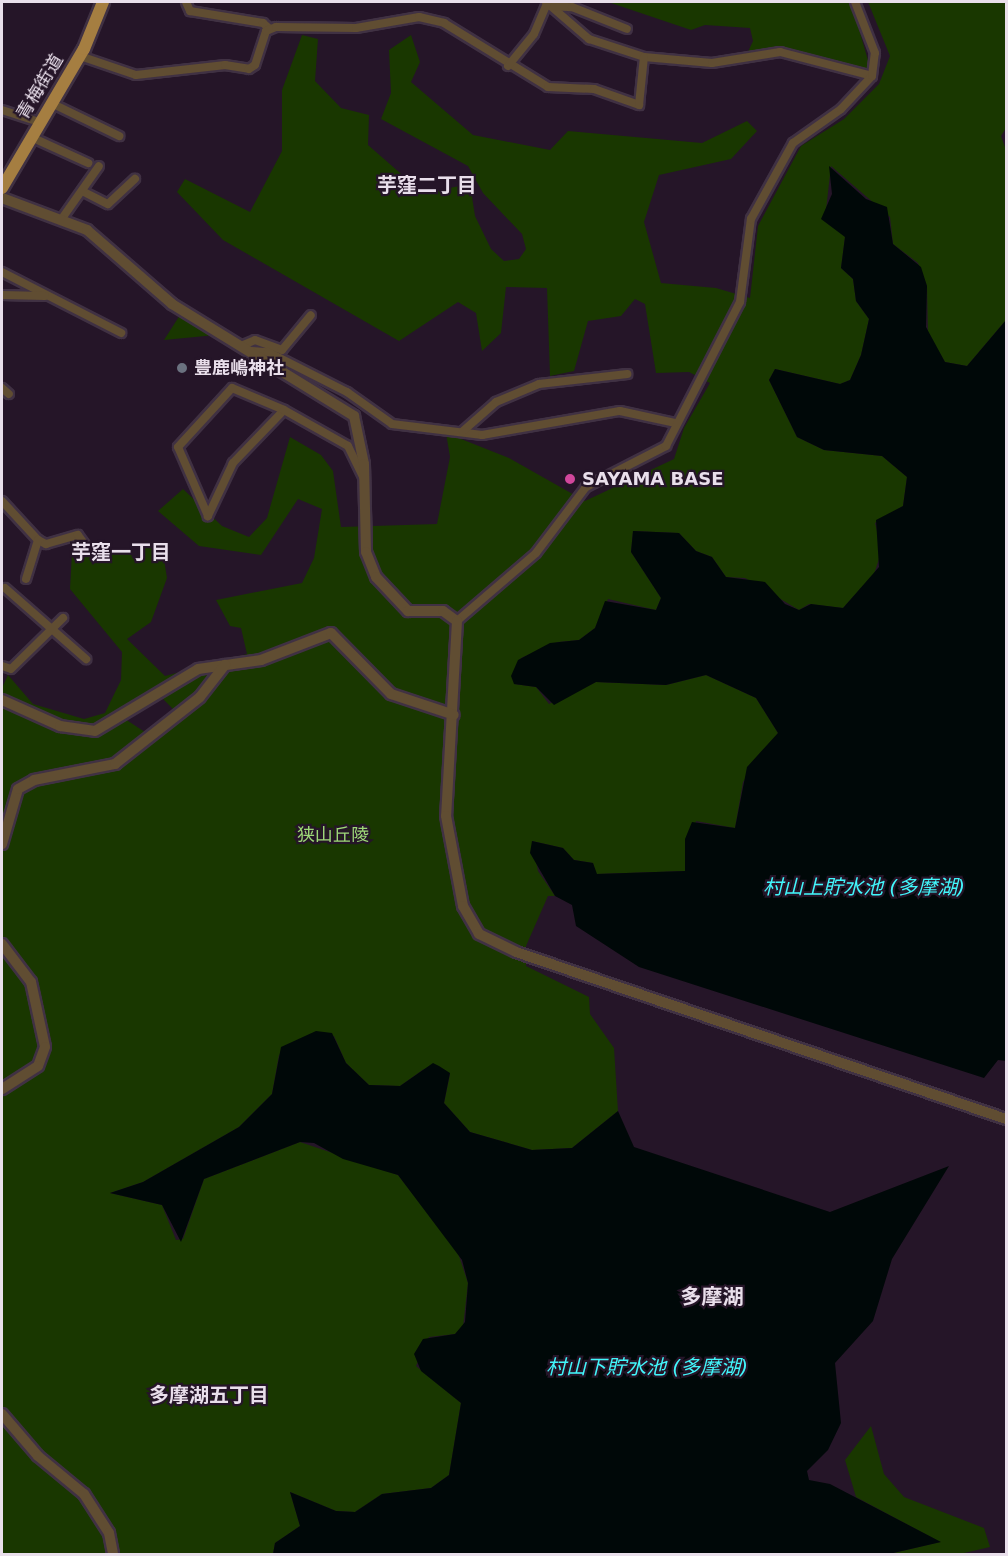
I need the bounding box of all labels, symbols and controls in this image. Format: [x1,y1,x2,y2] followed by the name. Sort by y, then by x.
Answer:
[12,51,68,123] street label: 青梅街道
[377,173,477,197] district label: 芋窪二丁目
[194,357,284,379] place label: 豊鹿嶋神社
[175,361,189,375] marker: 豊鹿嶋神社
[582,468,723,490] place label: SAYAMA BASE
[563,472,577,486] marker: SAYAMA BASE
[71,540,171,564] district label: 芋窪一丁目
[297,824,369,846] park label: 狭山丘陵
[763,875,965,899] water label: 村山上貯水池 (多摩湖)
[681,1284,743,1310] district label: 多摩湖
[546,1355,748,1379] water label: 村山下貯水池 (多摩湖)
[149,1383,269,1407] district label: 多摩湖五丁目

